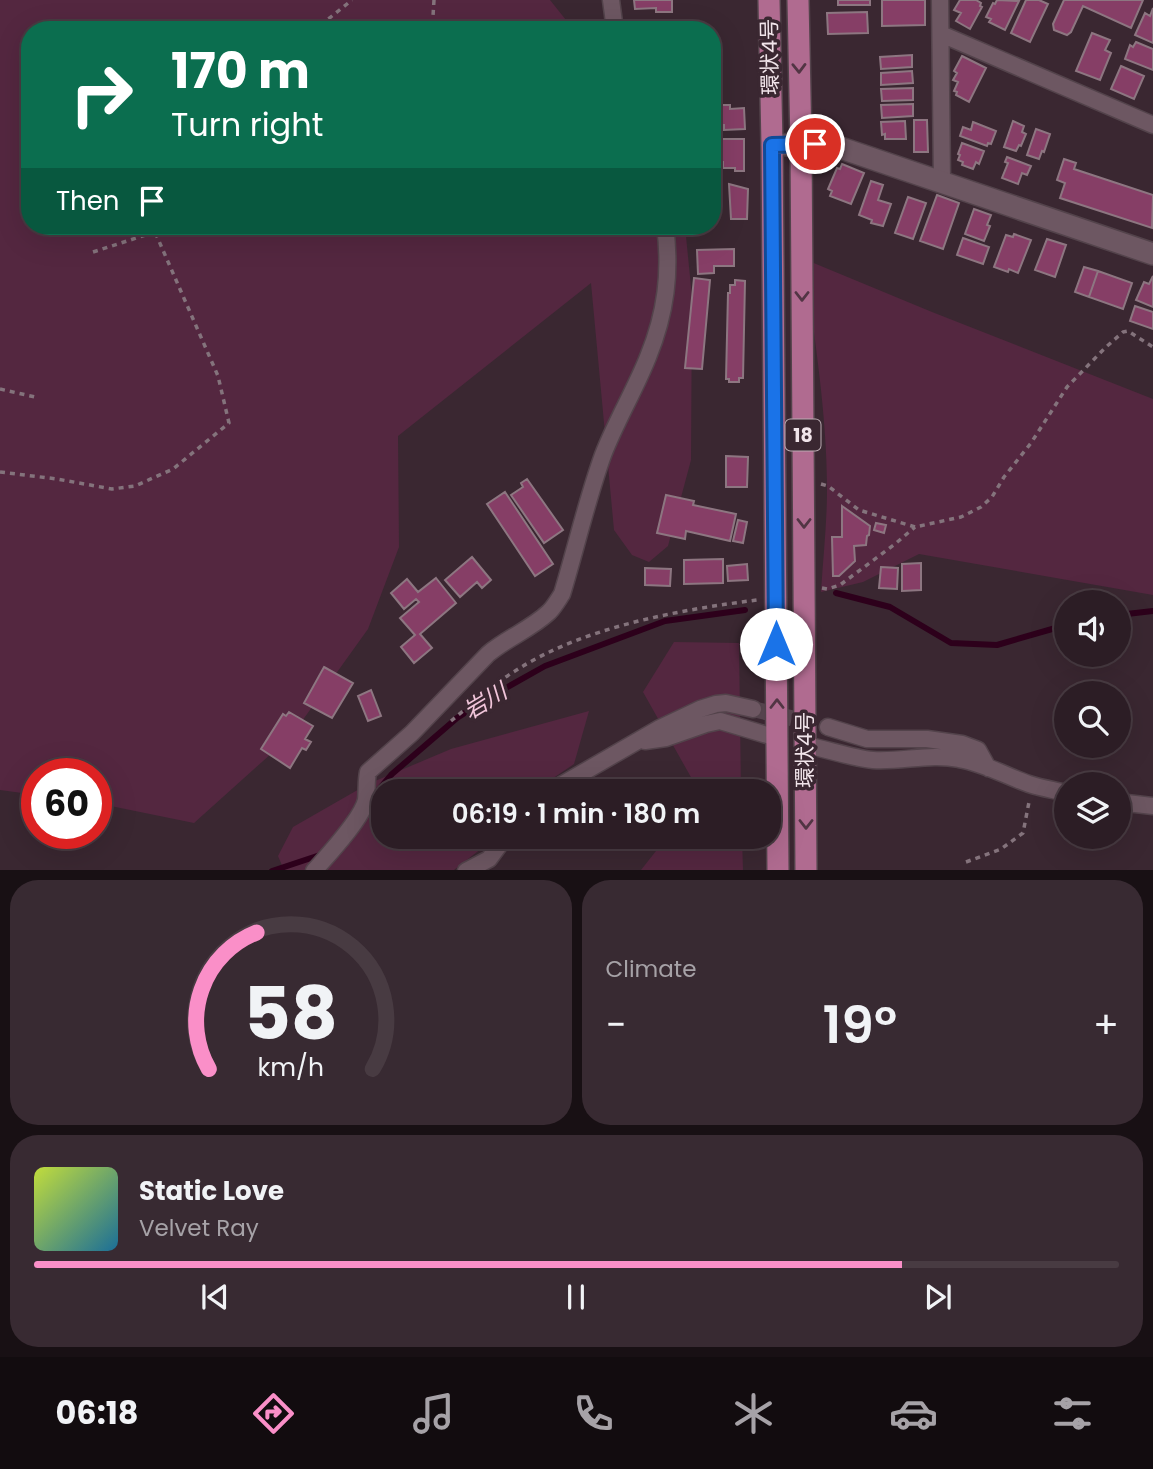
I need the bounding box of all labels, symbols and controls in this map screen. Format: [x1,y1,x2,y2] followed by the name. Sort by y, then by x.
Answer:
[754,19,785,95] street label: 環状4号
[171,37,310,105] text: 170 m
[56,49,147,140] icon: right
[792,63,807,74] one-way arrow
[171,102,323,147] text: Turn right
[785,114,845,174] pin
[796,125,834,163] icon: arrive
[133,182,171,220] icon: arrive
[56,183,119,219] text: Then
[794,291,810,301] one-way arrow
[786,420,820,450] road number: 18
[796,518,811,529] one-way arrow
[1054,590,1131,849] map controls
[1054,590,1131,667] button: sound
[739,607,813,681] position arrow
[457,674,516,727] water label: 岩川
[1054,681,1131,758] button: search
[769,699,784,710] one-way arrow
[790,712,819,788] street label: 環状4号
[21,758,112,849] speed limit sign: 60
[1054,772,1131,849] button: layers
[452,796,700,832] text: 06:19 · 1 min · 180 m
[798,819,814,830] one-way arrow
[606,953,696,985] text: Climate
[244,963,338,1064] text: 58
[823,988,897,1061] text: 19°
[606,998,626,1051] text: −
[1093,998,1119,1051] text: +
[257,1049,324,1084] text: km/h
[139,1173,284,1209] text: Static Love
[139,1212,259,1244] text: Velvet Ray
[196,1278,234,1316] icon: previous
[557,1278,595,1316] icon: pause
[919,1278,957,1316] icon: next
[249,1389,298,1438] icon: directions
[409,1389,458,1438] icon: music
[569,1389,618,1438] icon: phone
[729,1389,778,1438] icon: climate
[889,1389,938,1438] icon: car
[1048,1389,1097,1438] icon: filters
[55,1390,139,1435] text: 06:18

